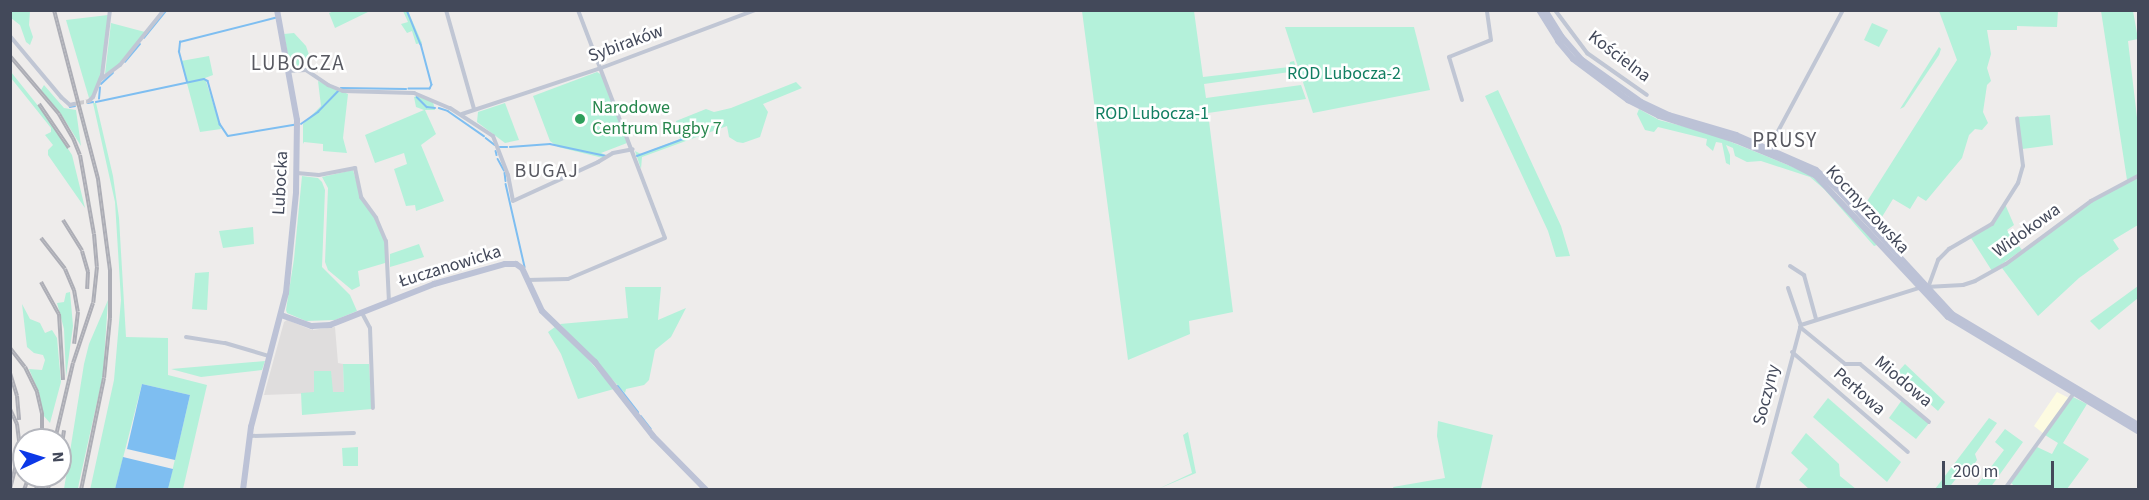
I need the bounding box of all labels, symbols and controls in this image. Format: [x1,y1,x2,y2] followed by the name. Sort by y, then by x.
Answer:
[585,20,667,68] street label: Sybiraków
[1584,27,1654,87] street label: Kościelna
[251,50,345,76] district label: LUBOCZA
[1287,63,1401,85] park label: ROD Lubocza-2
[592,98,722,140] place label: Narodowe Centrum Rugby 7
[1095,103,1209,125] park label: ROD Lubocza-1
[573,112,587,126] marker: Narodowe Centrum Rugby 7
[1752,127,1818,153] district label: PRUSY
[269,150,293,216] street label: Lubocka
[515,159,579,183] district label: BUGAJ
[1820,161,1914,259] street label: Kocmyrzowska
[1989,199,2065,263] street label: Widokowa
[396,241,504,293] street label: Łuczanowicka
[1870,352,1936,412] street label: Miodowa
[1749,362,1785,428] street label: Soczyny
[1829,364,1889,420] street label: Perłowa
[12,428,72,488] north arrow
[1945,449,2058,487] scale bar
[47,451,69,463] text: N
[1953,459,1998,484] text: 200 m

